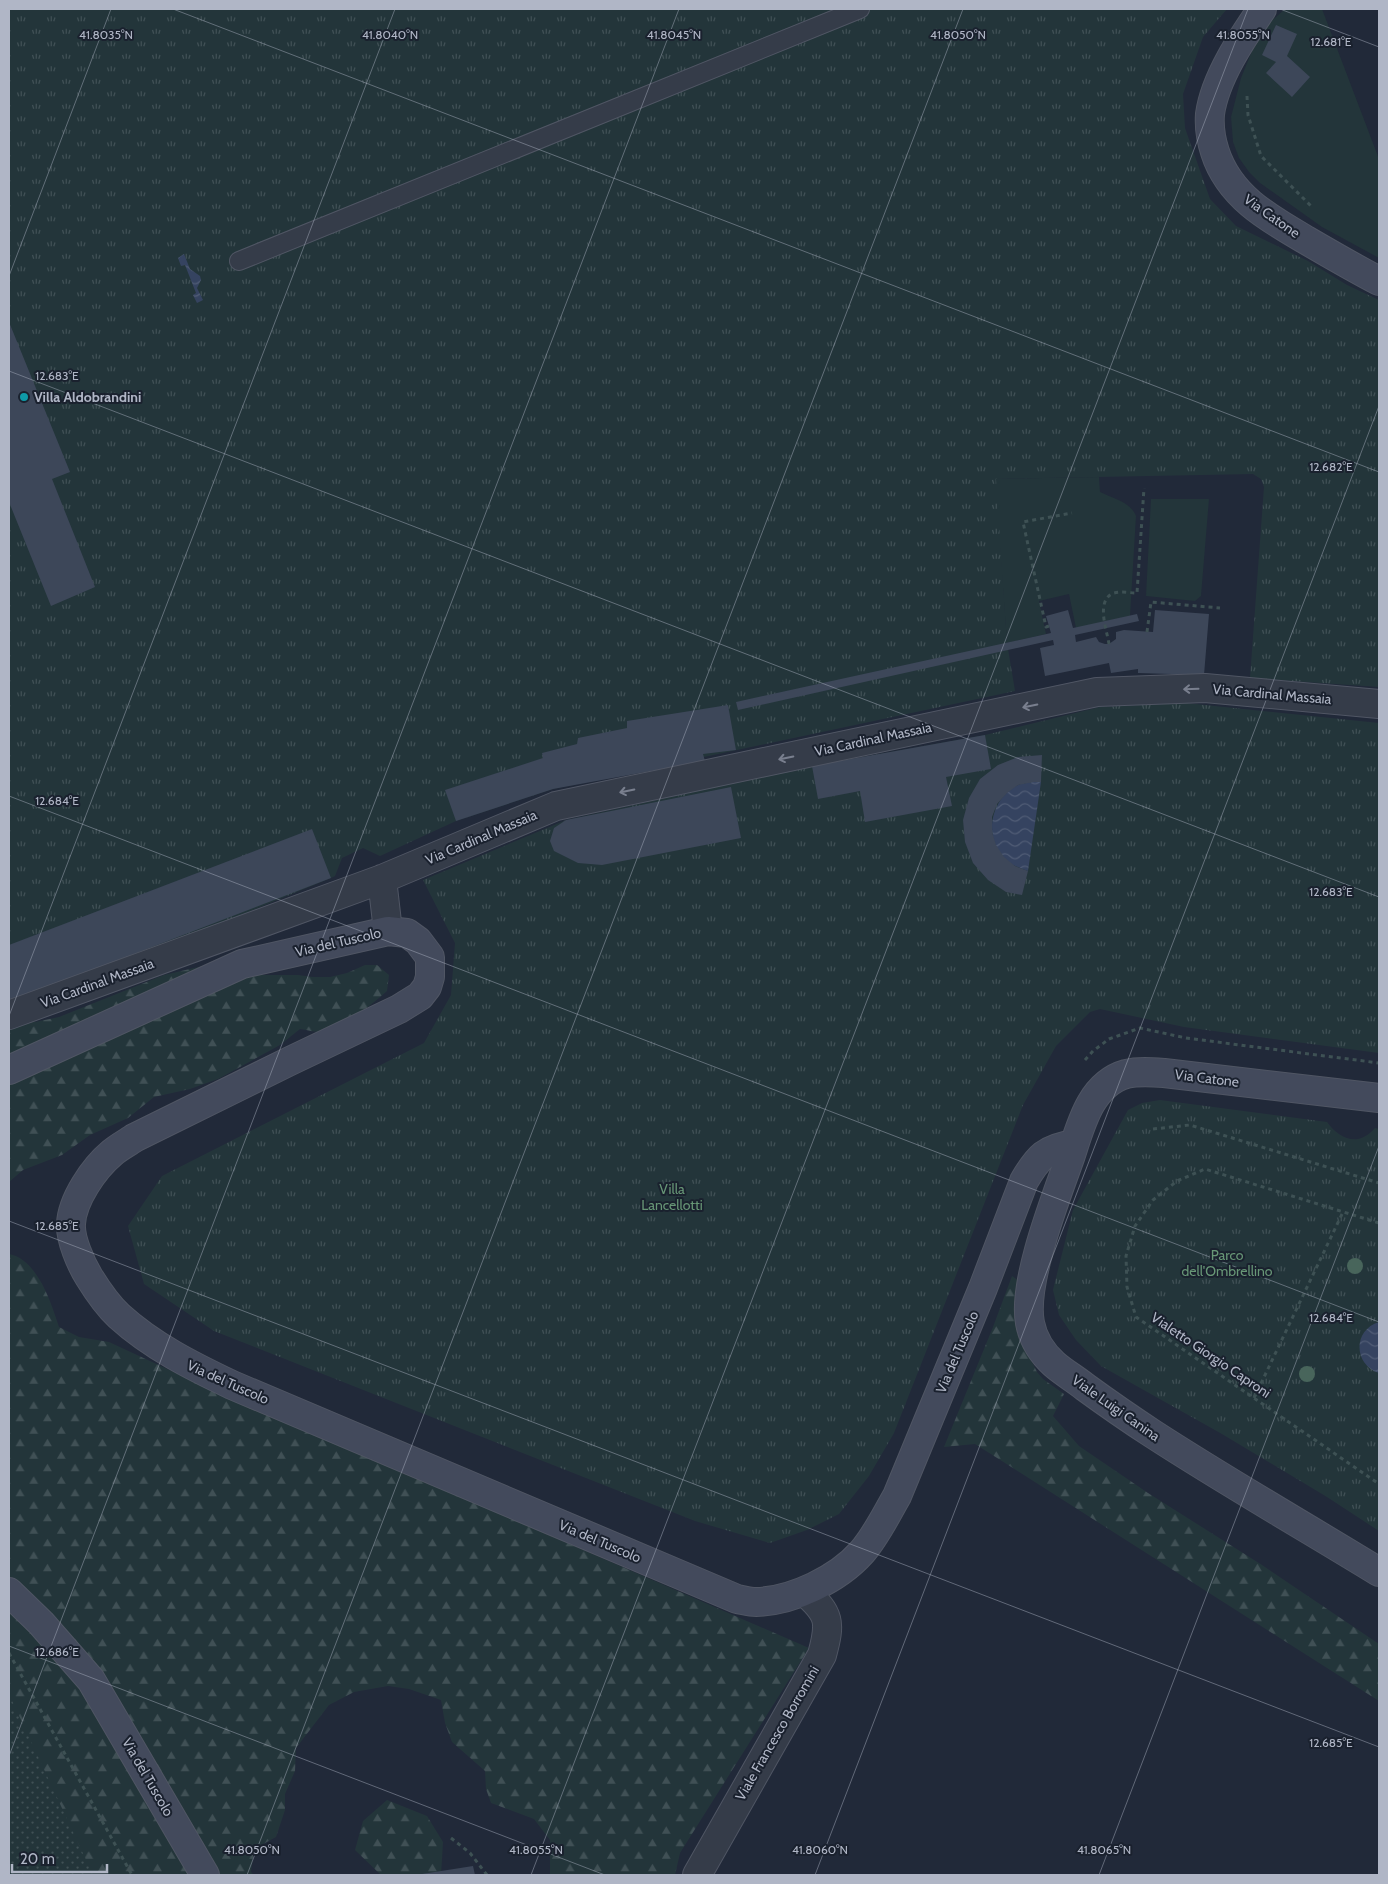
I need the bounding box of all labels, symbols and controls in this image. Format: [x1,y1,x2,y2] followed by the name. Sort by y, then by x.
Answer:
[79,27,133,42] text: 41.8035°N
[362,27,418,42] text: 41.8040°N
[647,27,701,42] text: 41.8045°N
[930,27,986,42] text: 41.8050°N
[1216,27,1270,42] text: 41.8055°N
[1311,34,1352,49] text: 12.681°E
[1240,190,1304,242] street label: Via Catone
[35,368,79,383] text: 12.683°E
[34,388,141,406] place label: Villa Aldobrandini
[18,391,30,403] marker: Villa Aldobrandini
[1309,459,1353,474] text: 12.682°E
[1212,680,1332,708] street label: Via Cardinal Massaia
[1183,684,1199,693] one-way arrow
[1023,702,1039,711] one-way arrow
[813,718,933,760] street label: Via Cardinal Massaia
[778,753,794,763] one-way arrow
[619,787,635,796] one-way arrow
[35,793,79,808] text: 12.684°E
[423,805,540,869] street label: Via Cardinal Massaia
[1309,884,1353,899] text: 12.683°E
[293,923,383,961] street label: Via del Tuscolo
[38,954,156,1012] street label: Via Cardinal Massaia
[1174,1065,1240,1091] street label: Via Catone
[641,1180,703,1214] park label: Villa Lancellotti
[35,1218,79,1233] text: 12.685°E
[1181,1246,1273,1280] park label: Parco dell'Ombrellino
[932,1308,983,1396] street label: Via del Tuscolo
[1148,1308,1274,1402] street label: Vialetto Giorgio Caproni
[1309,1310,1353,1325] text: 12.684°E
[184,1356,272,1408] street label: Via del Tuscolo
[1068,1371,1164,1445] street label: Viale Luigi Canina
[556,1516,644,1567] street label: Via del Tuscolo
[35,1644,79,1659] text: 12.686°E
[731,1662,823,1804] street label: Viale Francesco Borromini
[118,1735,178,1820] street label: Via del Tuscolo
[1309,1735,1353,1750] text: 12.685°E
[12,1842,108,1874] scale bar
[224,1842,280,1857] text: 41.8050°N
[509,1842,563,1857] text: 41.8055°N
[792,1842,848,1857] text: 41.8060°N
[1077,1842,1131,1857] text: 41.8065°N
[20,1850,55,1868] text: 20 m

